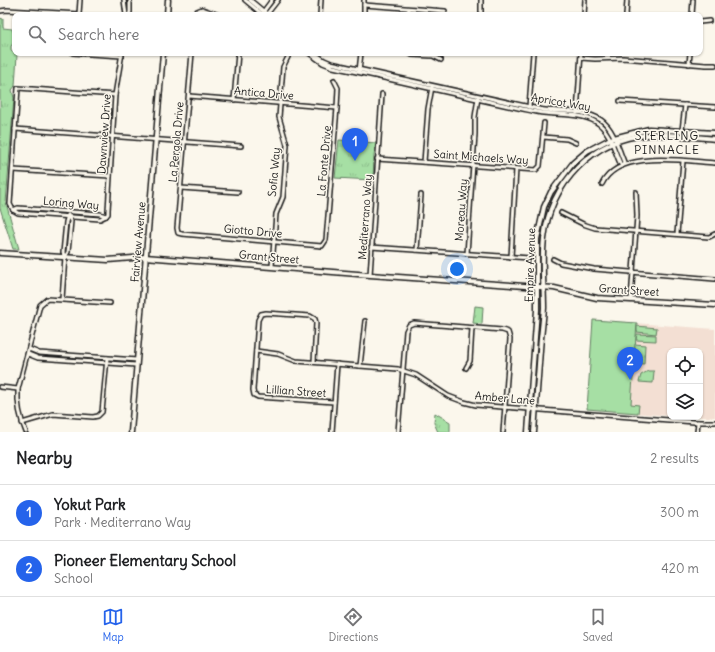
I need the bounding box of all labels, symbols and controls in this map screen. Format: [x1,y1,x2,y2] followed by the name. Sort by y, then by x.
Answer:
[12,12,703,56] search box
[26,23,48,45] icon: search
[58,25,139,44] text: Search here
[234,83,295,103] street label: Antica Drive
[530,90,592,114] street label: Apricot Way
[94,94,114,174] street label: Dawnview Drive
[165,101,187,183] street label: La Pergola Drive
[314,125,334,197] street label: La Fonte Drive
[342,128,368,161] pin: 1
[634,128,700,157] district label: STERLING PINNACLE
[265,147,283,197] street label: Sofia Way
[433,147,529,167] street label: Saint Michaels Way
[355,174,375,260] street label: Mediterrano Way
[452,178,470,242] street label: Moreau Way
[42,194,100,212] street label: Loring Way
[128,201,149,283] street label: Fairview Avenue
[223,221,283,241] street label: Giotto Drive
[522,228,538,302] street label: Empire Avenue
[238,247,300,267] street label: Grant Street
[447,259,467,279] your location
[598,281,660,299] street label: Grant Street
[617,347,643,380] pin: 2
[667,348,703,420] map controls
[667,348,703,384] button: locate
[265,382,327,400] street label: Lillian Street
[667,384,703,420] button: layers
[474,388,536,408] street label: Amber Lane
[16,447,72,469] text: Nearby
[650,450,699,467] text: 2 results
[54,495,126,514] text: Yokut Park
[26,504,32,521] text: 1
[660,504,699,521] text: 300 m
[54,514,191,531] text: Park · Mediterrano Way
[54,551,236,570] text: Pioneer Elementary School
[25,560,33,577] text: 2
[661,560,699,577] text: 420 m
[54,570,93,587] text: School
[102,606,124,644] tab: Map
[329,606,378,644] tab: Directions
[583,606,613,644] tab: Saved

